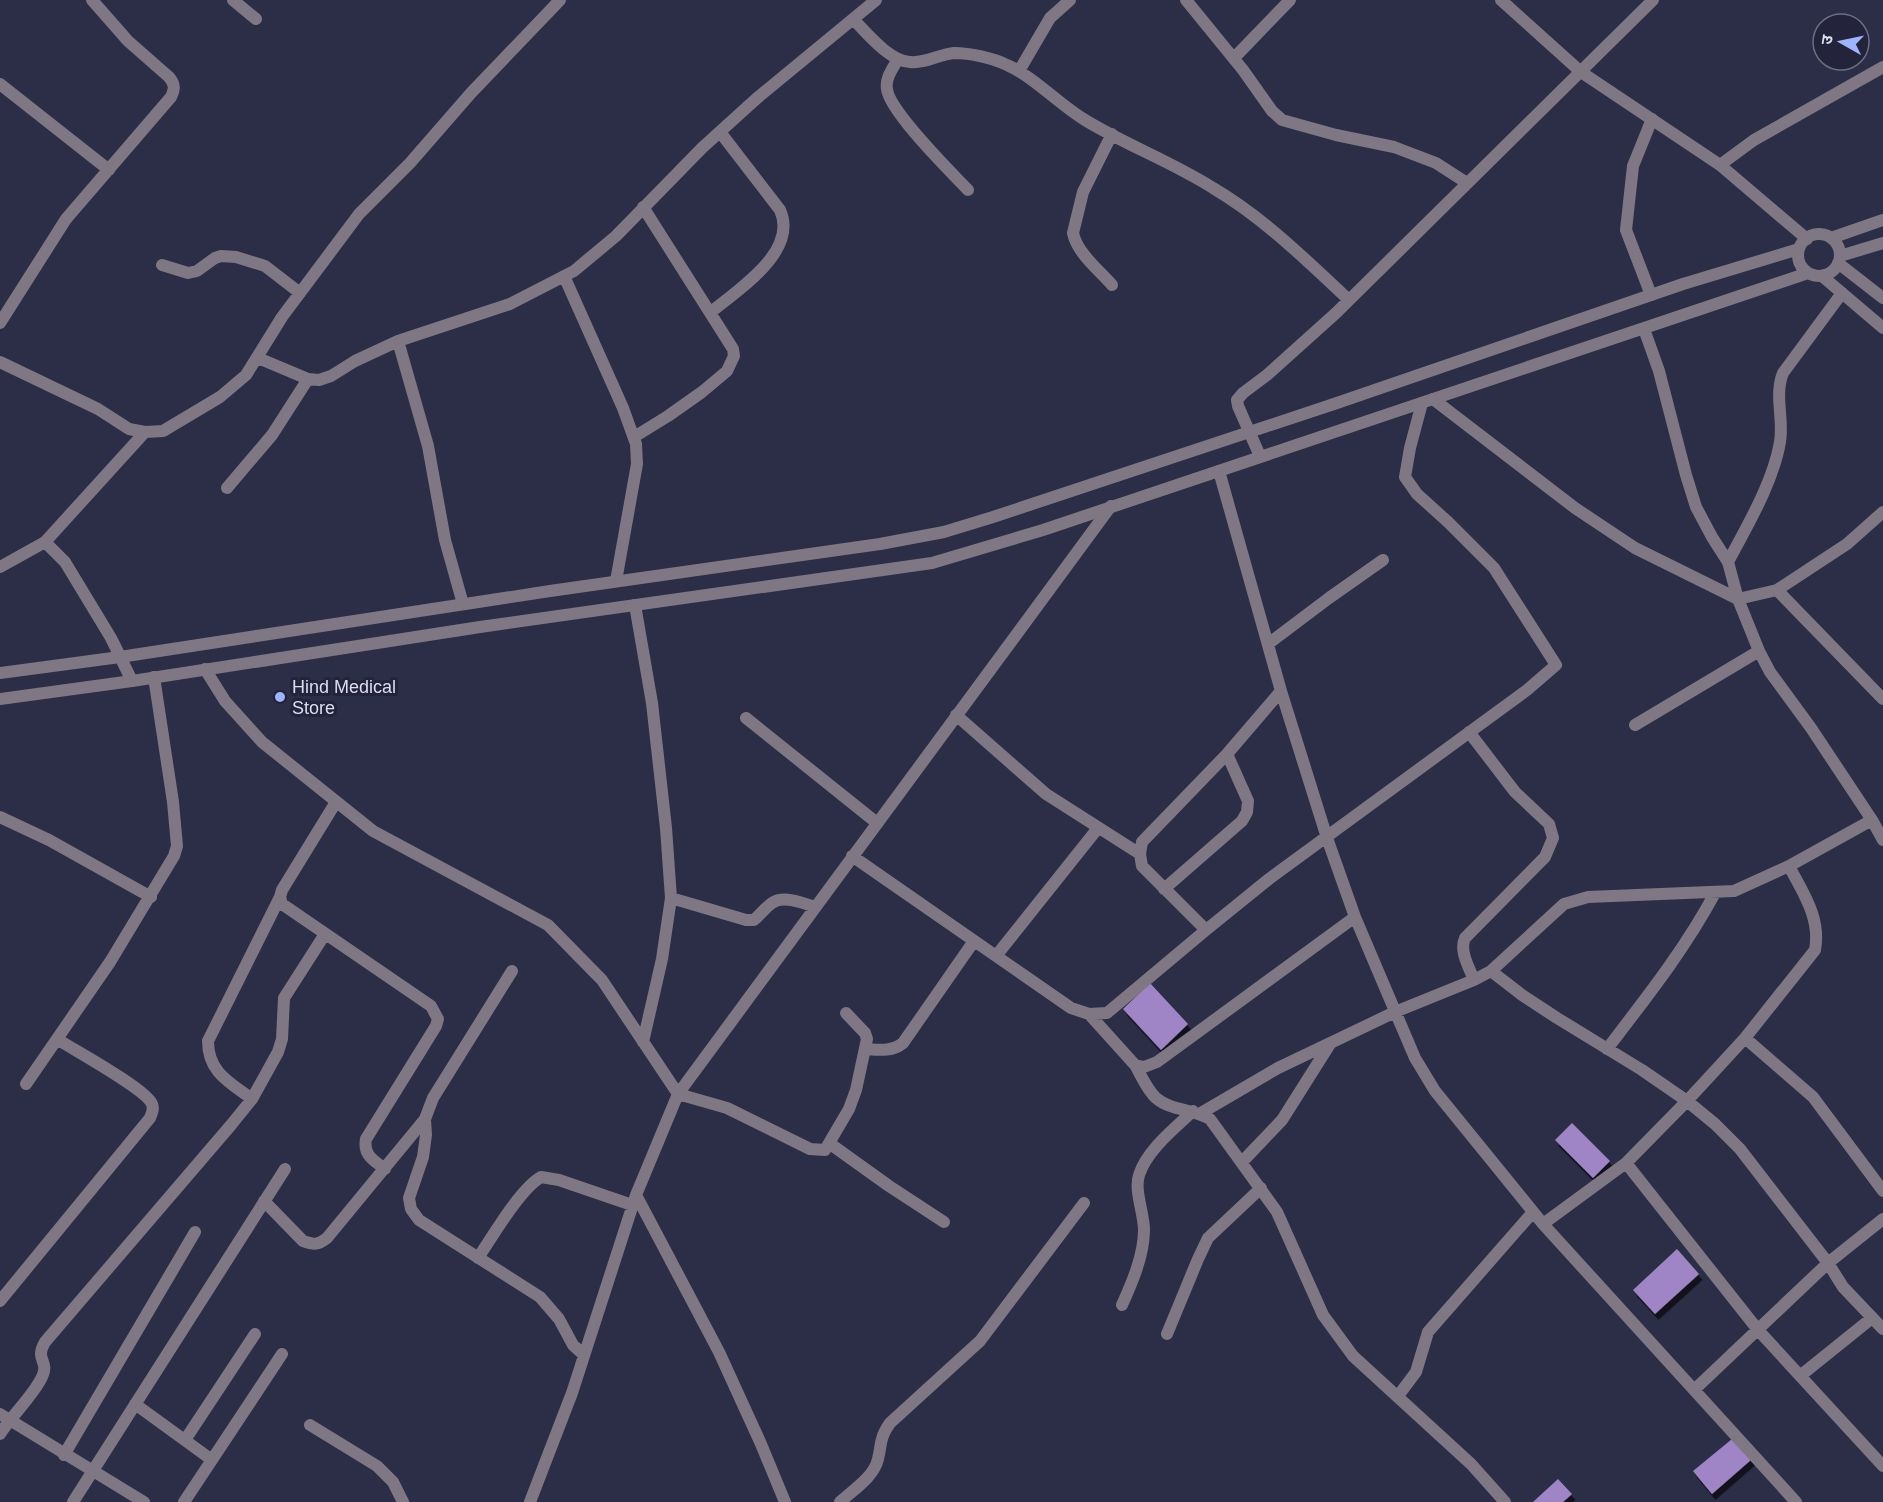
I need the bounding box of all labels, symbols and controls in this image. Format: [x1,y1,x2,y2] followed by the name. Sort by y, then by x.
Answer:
[1811,12,1871,72] north arrow
[1818,33,1836,46] text: उ
[292,677,396,718] place label: Hind Medical Store
[273,690,287,704] marker: Hind Medical Store

